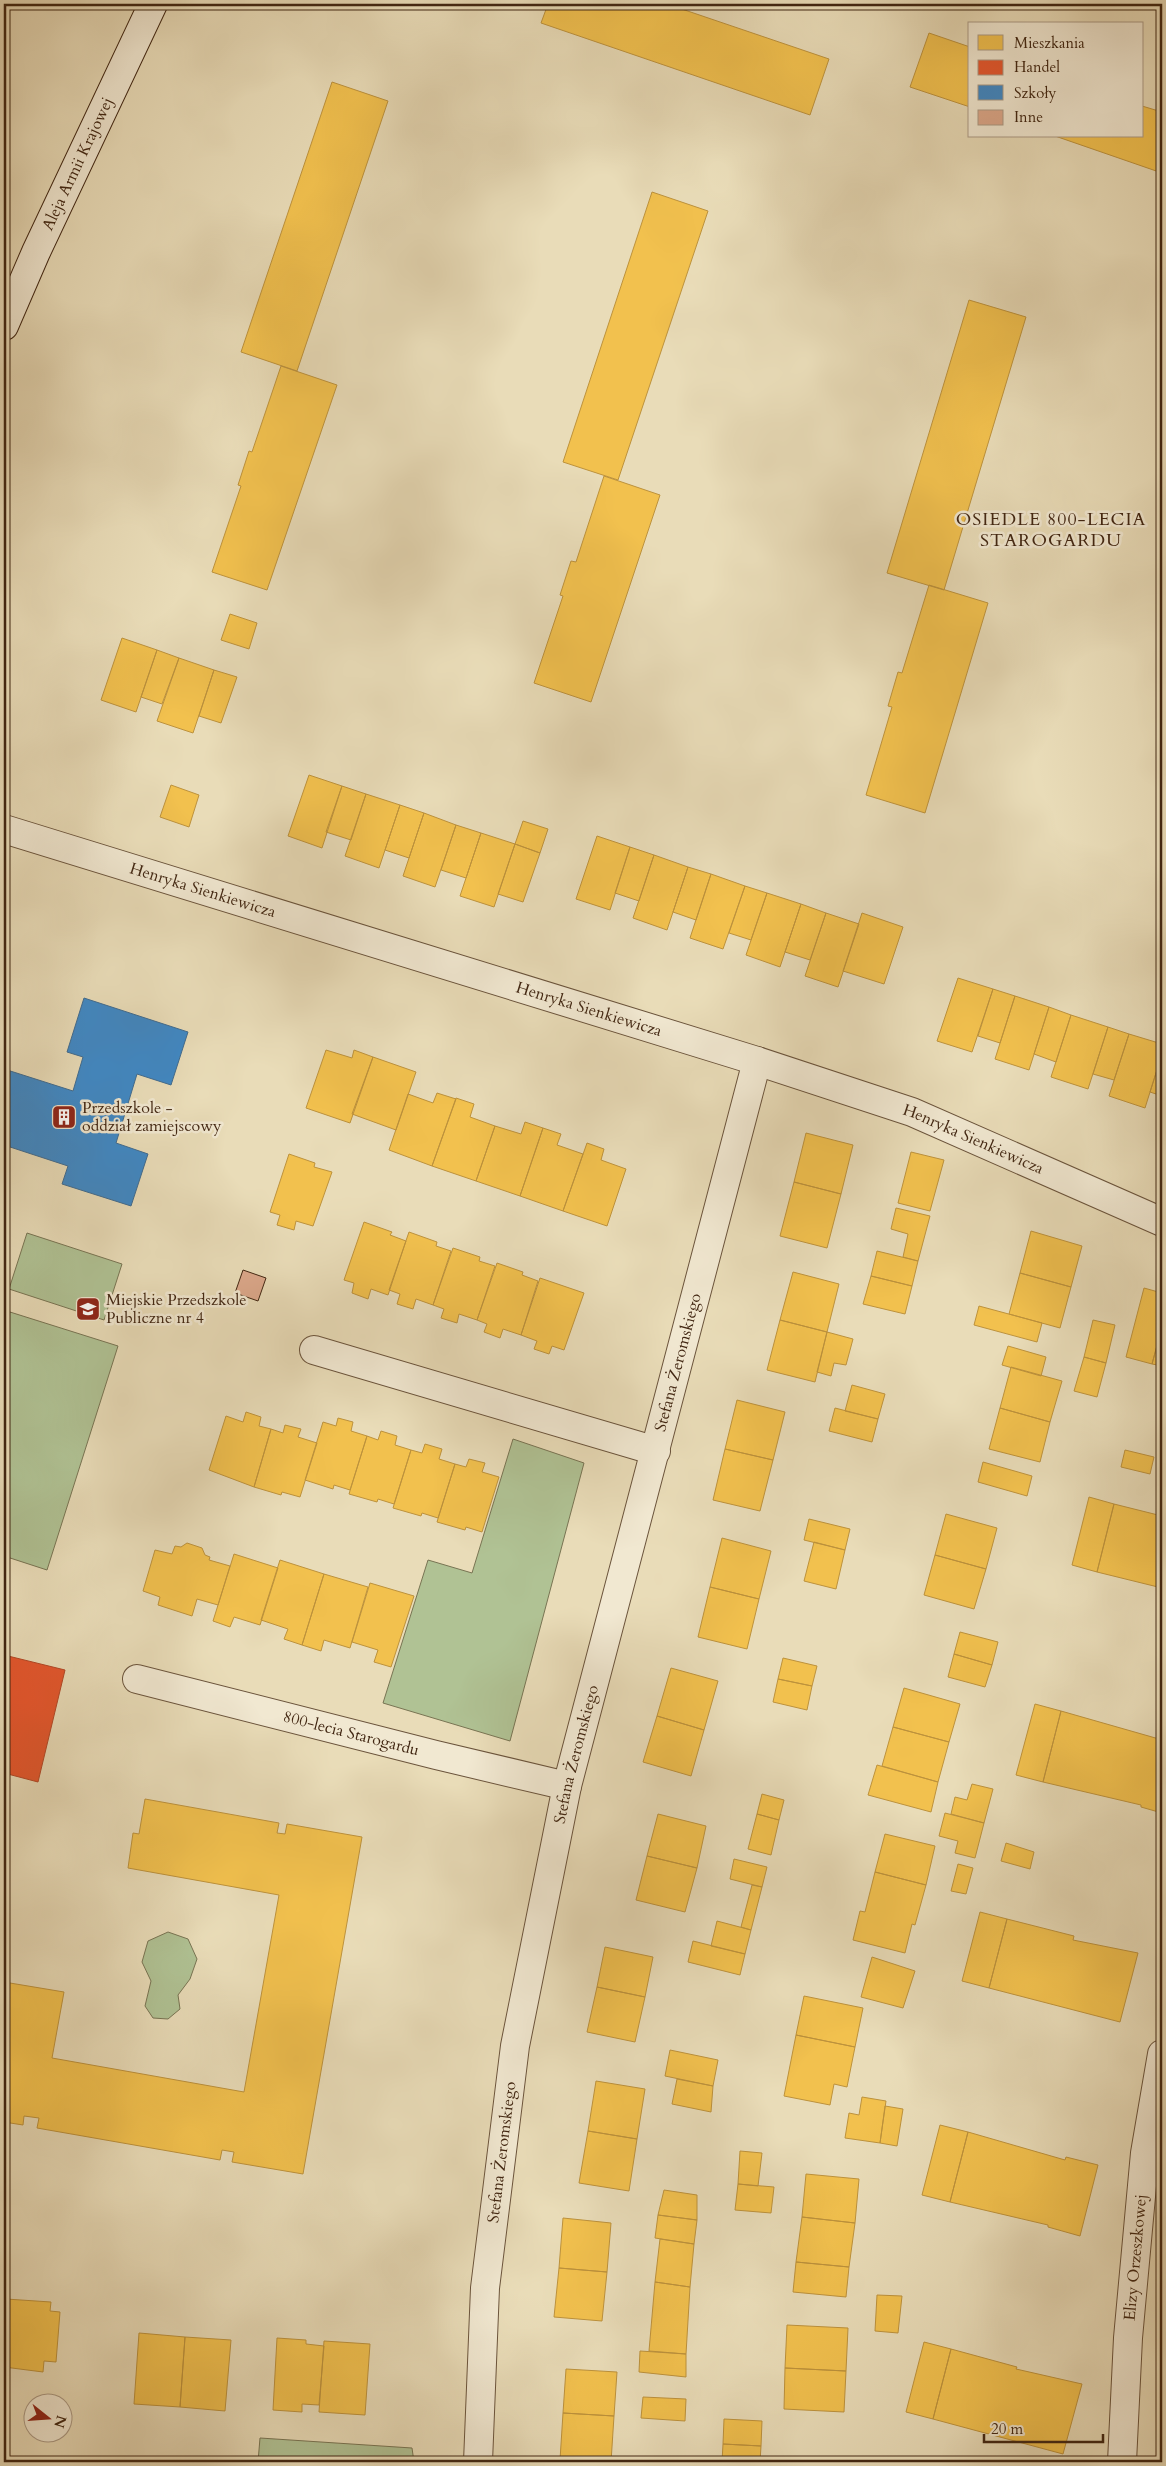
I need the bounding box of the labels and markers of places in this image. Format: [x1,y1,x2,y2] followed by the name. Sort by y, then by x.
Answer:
[82,1097,222,1137] place label: Przedszkole - oddział zamiejscowy
[51,1104,77,1130] building icon: Przedszkole - oddział zamiejscowy
[106,1289,247,1329] place label: Miejskie Przedszkole Publiczne nr 4
[75,1296,101,1322] school or university icon: Miejskie Przedszkole Publiczne nr 4

